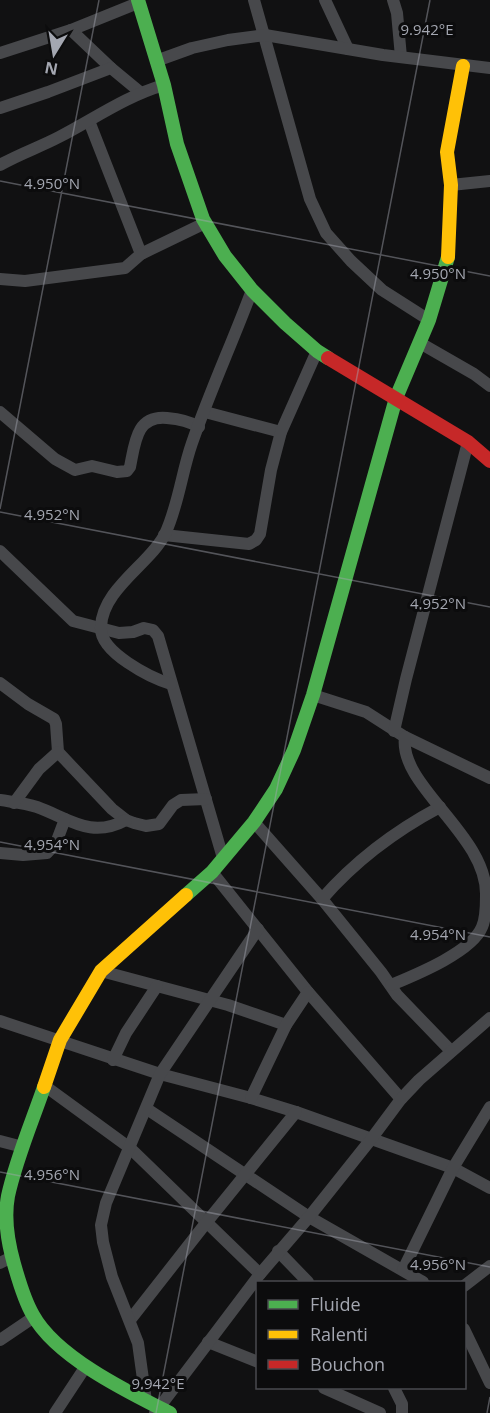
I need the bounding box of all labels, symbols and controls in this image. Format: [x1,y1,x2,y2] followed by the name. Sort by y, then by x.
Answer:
[400,19,454,39] text: 9.942°E
[24,24,84,84] north arrow
[43,57,60,81] text: N
[24,173,80,193] text: 4.950°N
[410,263,466,283] text: 4.950°N
[24,504,80,524] text: 4.952°N
[410,593,466,613] text: 4.952°N
[24,834,80,854] text: 4.954°N
[410,924,466,944] text: 4.954°N
[24,1164,80,1184] text: 4.956°N
[410,1254,466,1274] text: 4.956°N
[256,1281,466,1389] legend
[310,1292,361,1316] text: Fluide
[310,1322,368,1346] text: Ralenti
[310,1352,385,1376] text: Bouchon
[131,1373,185,1393] text: 9.942°E

